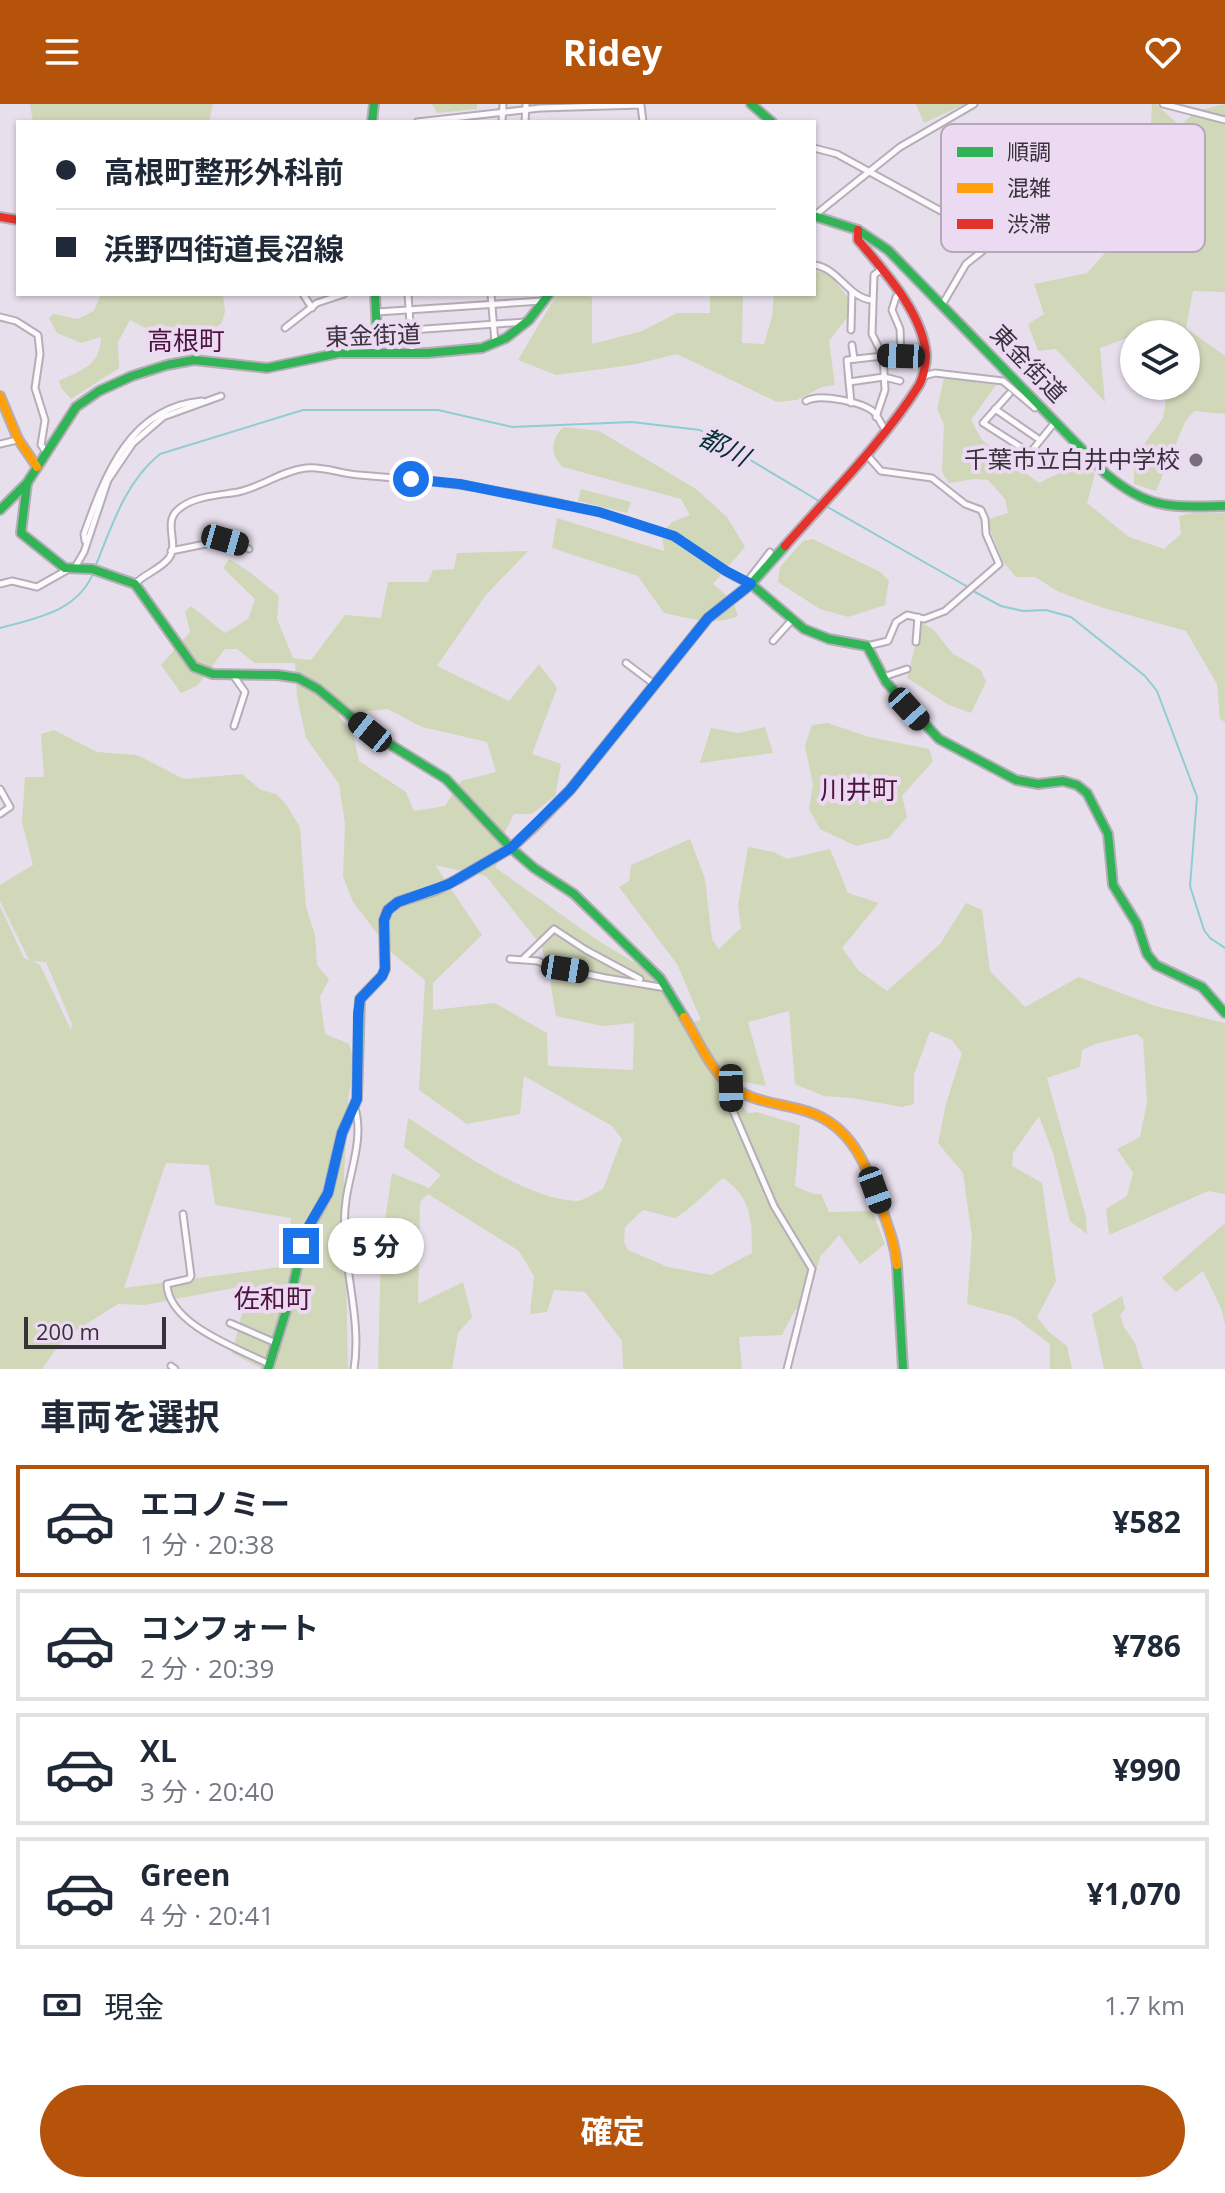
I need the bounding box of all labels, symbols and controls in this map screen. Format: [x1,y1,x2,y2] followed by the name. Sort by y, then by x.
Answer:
[563,28,662,77] text: Ridey
[40,30,84,74] icon: menu
[1141,30,1185,74] icon: heart
[941,124,1205,252] legend
[1007,136,1051,166] text: 順調
[104,151,344,192] text: 高根町整形外科前
[1007,172,1051,202] text: 混雑
[1007,208,1051,238] text: 渋滞
[104,228,344,269] text: 浜野四街道長沼線
[324,316,421,353] street label: 東金街道
[984,317,1074,409] street label: 東金街道
[1120,320,1200,400] map controls
[1120,320,1200,400] button: layers
[147,322,225,358] district label: 高根町
[877,343,925,369] car
[693,418,758,475] water label: 都川
[964,442,1180,475] place label: 千葉市立白井中学校
[1187,451,1205,469] marker: 千葉市立白井中学校
[393,461,429,497] route start
[199,522,251,558] car
[884,683,934,735] car
[344,708,396,756] car
[820,771,898,807] district label: 川井町
[539,953,591,985] car
[719,1064,743,1112] car
[856,1163,894,1217] car
[329,1218,425,1274] callout: 5 分
[283,1228,319,1264] route end
[352,1228,400,1264] text: 5 分
[234,1280,312,1316] district label: 佐和町
[24,1313,166,1349] scale bar
[36,1316,100,1346] text: 200 m
[40,1392,220,1441] text: 車両を選択
[140,1483,290,1524] text: エコノミー
[44,1485,116,1557] icon: car
[1112,1501,1181,1542] text: ¥582
[140,1526,274,1562] text: 1 分 · 20:38
[140,1607,319,1648] text: コンフォート
[44,1609,116,1681] icon: car
[1112,1625,1181,1666] text: ¥786
[140,1650,274,1686] text: 2 分 · 20:39
[140,1730,177,1771] text: XL
[44,1733,116,1805] icon: car
[1112,1749,1181,1790] text: ¥990
[140,1773,274,1809] text: 3 分 · 20:40
[140,1854,231,1895] text: Green
[44,1857,116,1929] icon: car
[1087,1873,1181,1914] text: ¥1,070
[140,1897,274,1933] text: 4 分 · 20:41
[40,1983,84,2027] icon: cash
[104,1986,164,2027] text: 現金
[1104,1987,1185,2023] text: 1.7 km
[40,2085,1185,2177] button: 確定

